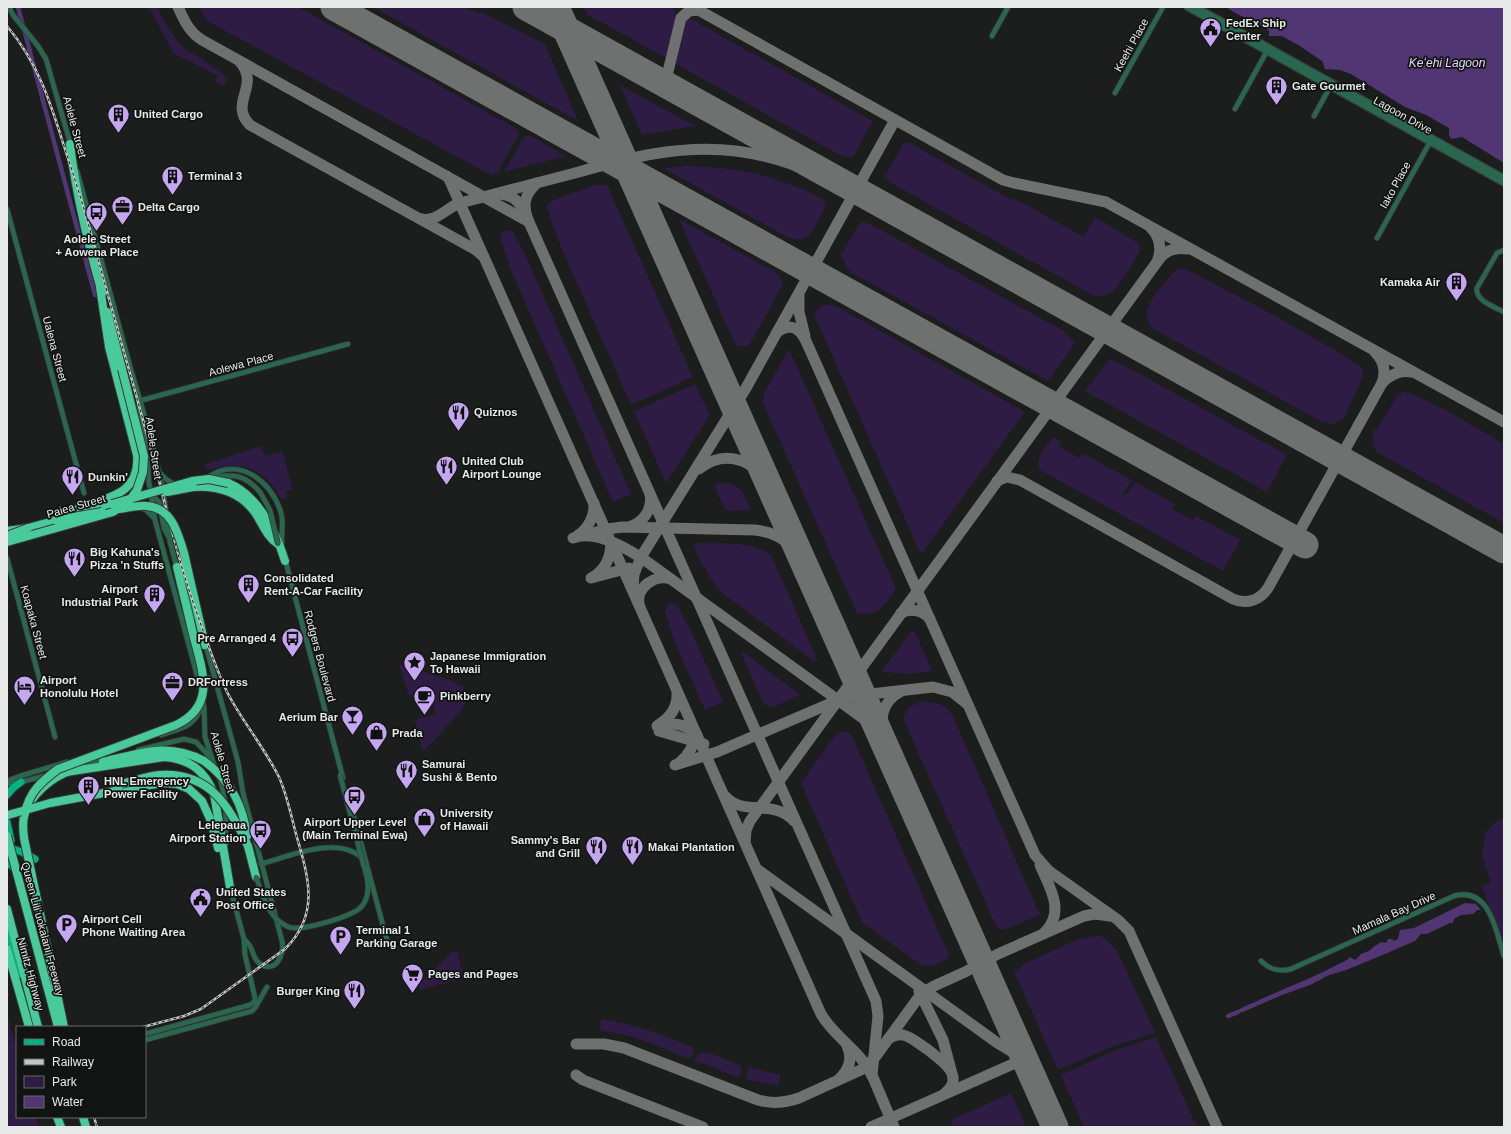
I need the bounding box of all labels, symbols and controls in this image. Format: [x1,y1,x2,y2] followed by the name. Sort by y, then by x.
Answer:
[1112,16,1150,74] street label: Keehi Place
[1198,16,1224,49] public building icon: FedEx Ship Center
[1226,17,1286,42] place label: FedEx Ship Center
[1409,56,1486,70] water label: Keʻehi Lagoon
[1264,73,1290,106] building icon: Gate Gourmet
[1292,80,1366,92] place label: Gate Gourmet
[1371,94,1435,136] street label: Lagoon Drive
[61,95,89,159] street label: Aolele Street
[106,101,132,134] building icon: United Cargo
[134,108,203,120] place label: United Cargo
[1377,160,1413,210] street label: Iako Place
[160,163,186,196] building icon: Terminal 3
[188,170,242,182] place label: Terminal 3
[109,194,135,227] office icon: Delta Cargo
[84,200,110,233] bus stop icon: Aolele Street + Aowena Place
[138,201,200,213] place label: Delta Cargo
[55,233,139,258] place label: Aolele Street + Aowena Place
[1443,269,1469,302] building icon: Kamaka Air
[1380,276,1441,288] place label: Kamaka Air
[40,315,70,383] street label: Ualena Street
[207,350,275,378] street label: Aolewa Place
[446,399,472,432] restaurant icon: Quiznos
[474,406,517,418] place label: Quiznos
[144,416,164,480] street label: Aolele Street
[433,454,459,487] restaurant icon: United Club Airport Lounge
[462,455,541,480] place label: United Club Airport Lounge
[59,464,85,497] restaurant icon: Dunkin'
[88,471,128,483] place label: Dunkin'
[45,492,107,520] street label: Paiea Street
[61,545,87,578] restaurant icon: Big Kahuna's Pizza 'n Stuffs
[90,546,164,571] place label: Big Kahuna's Pizza 'n Stuffs
[236,571,262,604] building icon: Consolidated Rent-A-Car Facility
[264,572,364,597] place label: Consolidated Rent-A-Car Facility
[141,582,167,615] building icon: Airport Industrial Park
[62,583,139,608] place label: Airport Industrial Park
[18,584,50,660] street label: Koapaka Street
[302,609,338,703] street label: Rodgers Boulevard
[279,625,305,658] bus stop icon: Pre Arranged 4
[198,632,277,644] place label: Pre Arranged 4
[401,649,427,682] place icon: Japanese Immigration To Hawaii
[430,650,546,675] place label: Japanese Immigration To Hawaii
[159,669,185,702] office icon: DRFortress
[12,673,38,706] hotel icon: Airport Honolulu Hotel
[40,674,118,699] place label: Airport Honolulu Hotel
[188,676,248,688] place label: DRFortress
[411,683,437,716] cafe icon: Pinkberry
[440,690,492,702] place label: Pinkberry
[340,704,366,737] bar icon: Aerium Bar
[279,711,339,723] place label: Aerium Bar
[364,720,390,753] shop icon: Prada
[392,727,423,739] place label: Prada
[209,730,237,794] street label: Aolele Street
[393,757,419,790] restaurant icon: Samurai Sushi & Bento
[422,758,497,783] place label: Samurai Sushi & Bento
[76,774,102,807] building icon: HNL Emergency Power Facility
[104,775,190,800] place label: HNL Emergency Power Facility
[342,783,368,816] bus stop icon: Airport Upper Level (Main Terminal Ewa)
[411,806,437,839] shop icon: University of Hawaii
[440,807,494,832] place label: University of Hawaii
[302,816,408,841] place label: Airport Upper Level (Main Terminal Ewa)
[248,818,274,851] bus stop icon: Lelepaua Airport Station
[169,819,247,844] place label: Lelepaua Airport Station
[583,833,609,866] restaurant icon: Sammy's Bar and Grill
[511,834,581,859] place label: Sammy's Bar and Grill
[620,834,646,867] restaurant icon: Makai Plantation
[648,841,735,853] place label: Makai Plantation
[19,861,67,998] street label: Queen Liliʻuokalani Freeway
[188,885,214,918] public building icon: United States Post Office
[216,886,286,911] place label: United States Post Office
[1351,889,1437,937] street label: Mamala Bay Drive
[53,912,79,945] parking icon: Airport Cell Phone Waiting Area
[82,913,186,938] place label: Airport Cell Phone Waiting Area
[327,923,353,956] parking icon: Terminal 1 Parking Garage
[356,924,437,949] place label: Terminal 1 Parking Garage
[15,936,47,1013] street label: Nimitz Highway
[400,961,426,994] supermarket icon: Pages and Pages
[428,968,519,980] place label: Pages and Pages
[342,978,368,1011] restaurant icon: Burger King
[276,985,340,997] place label: Burger King
[16,1026,146,1118] legend
[52,1035,81,1049] text: Road
[52,1055,94,1069] text: Railway
[52,1075,78,1089] text: Park
[52,1095,84,1109] text: Water

